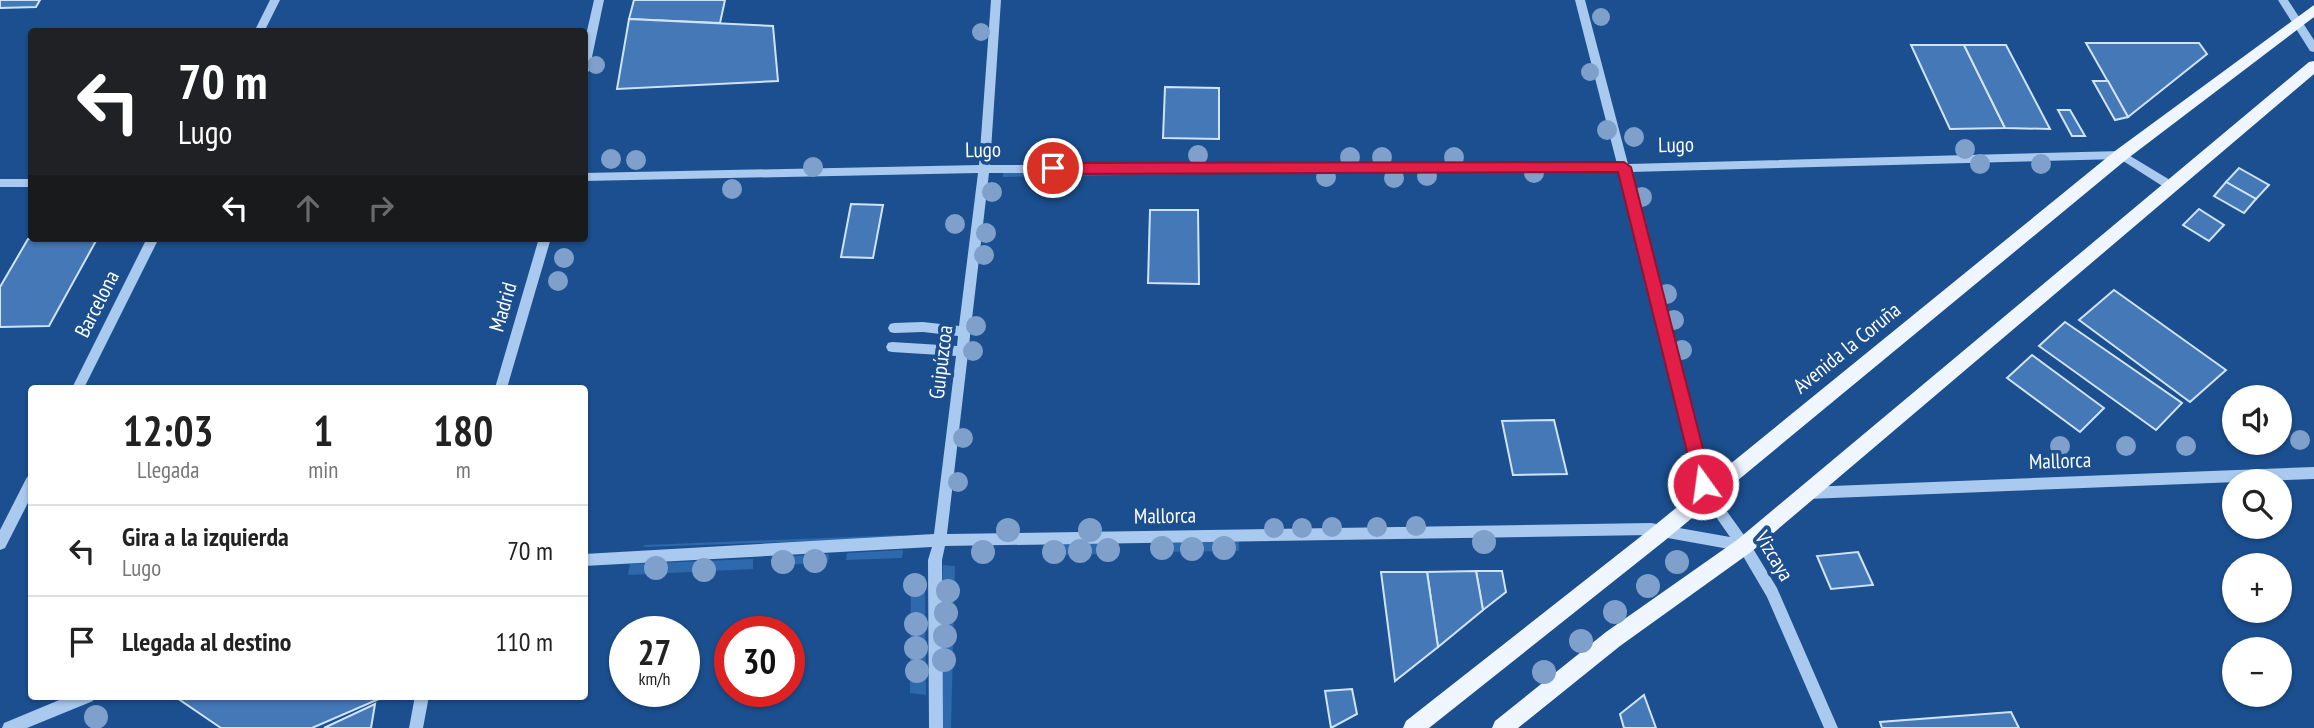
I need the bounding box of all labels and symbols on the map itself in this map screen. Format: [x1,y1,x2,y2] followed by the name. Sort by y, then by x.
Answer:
[1658,131,1694,158] street label: Lugo
[965,136,1001,163] street label: Lugo
[1023,138,1083,198] pin
[68,266,125,342] street label: Barcelona
[483,279,522,335] street label: Madrid
[1788,296,1906,399] street label: Avenida la Coruña
[923,323,958,400] street label: Guipúzcoa
[2028,446,2092,475] street label: Mallorca
[1666,447,1740,521] position arrow
[1134,501,1196,530] street label: Mallorca
[1748,525,1800,586] street label: Vizcaya
[714,616,805,707] speed limit sign: 30

